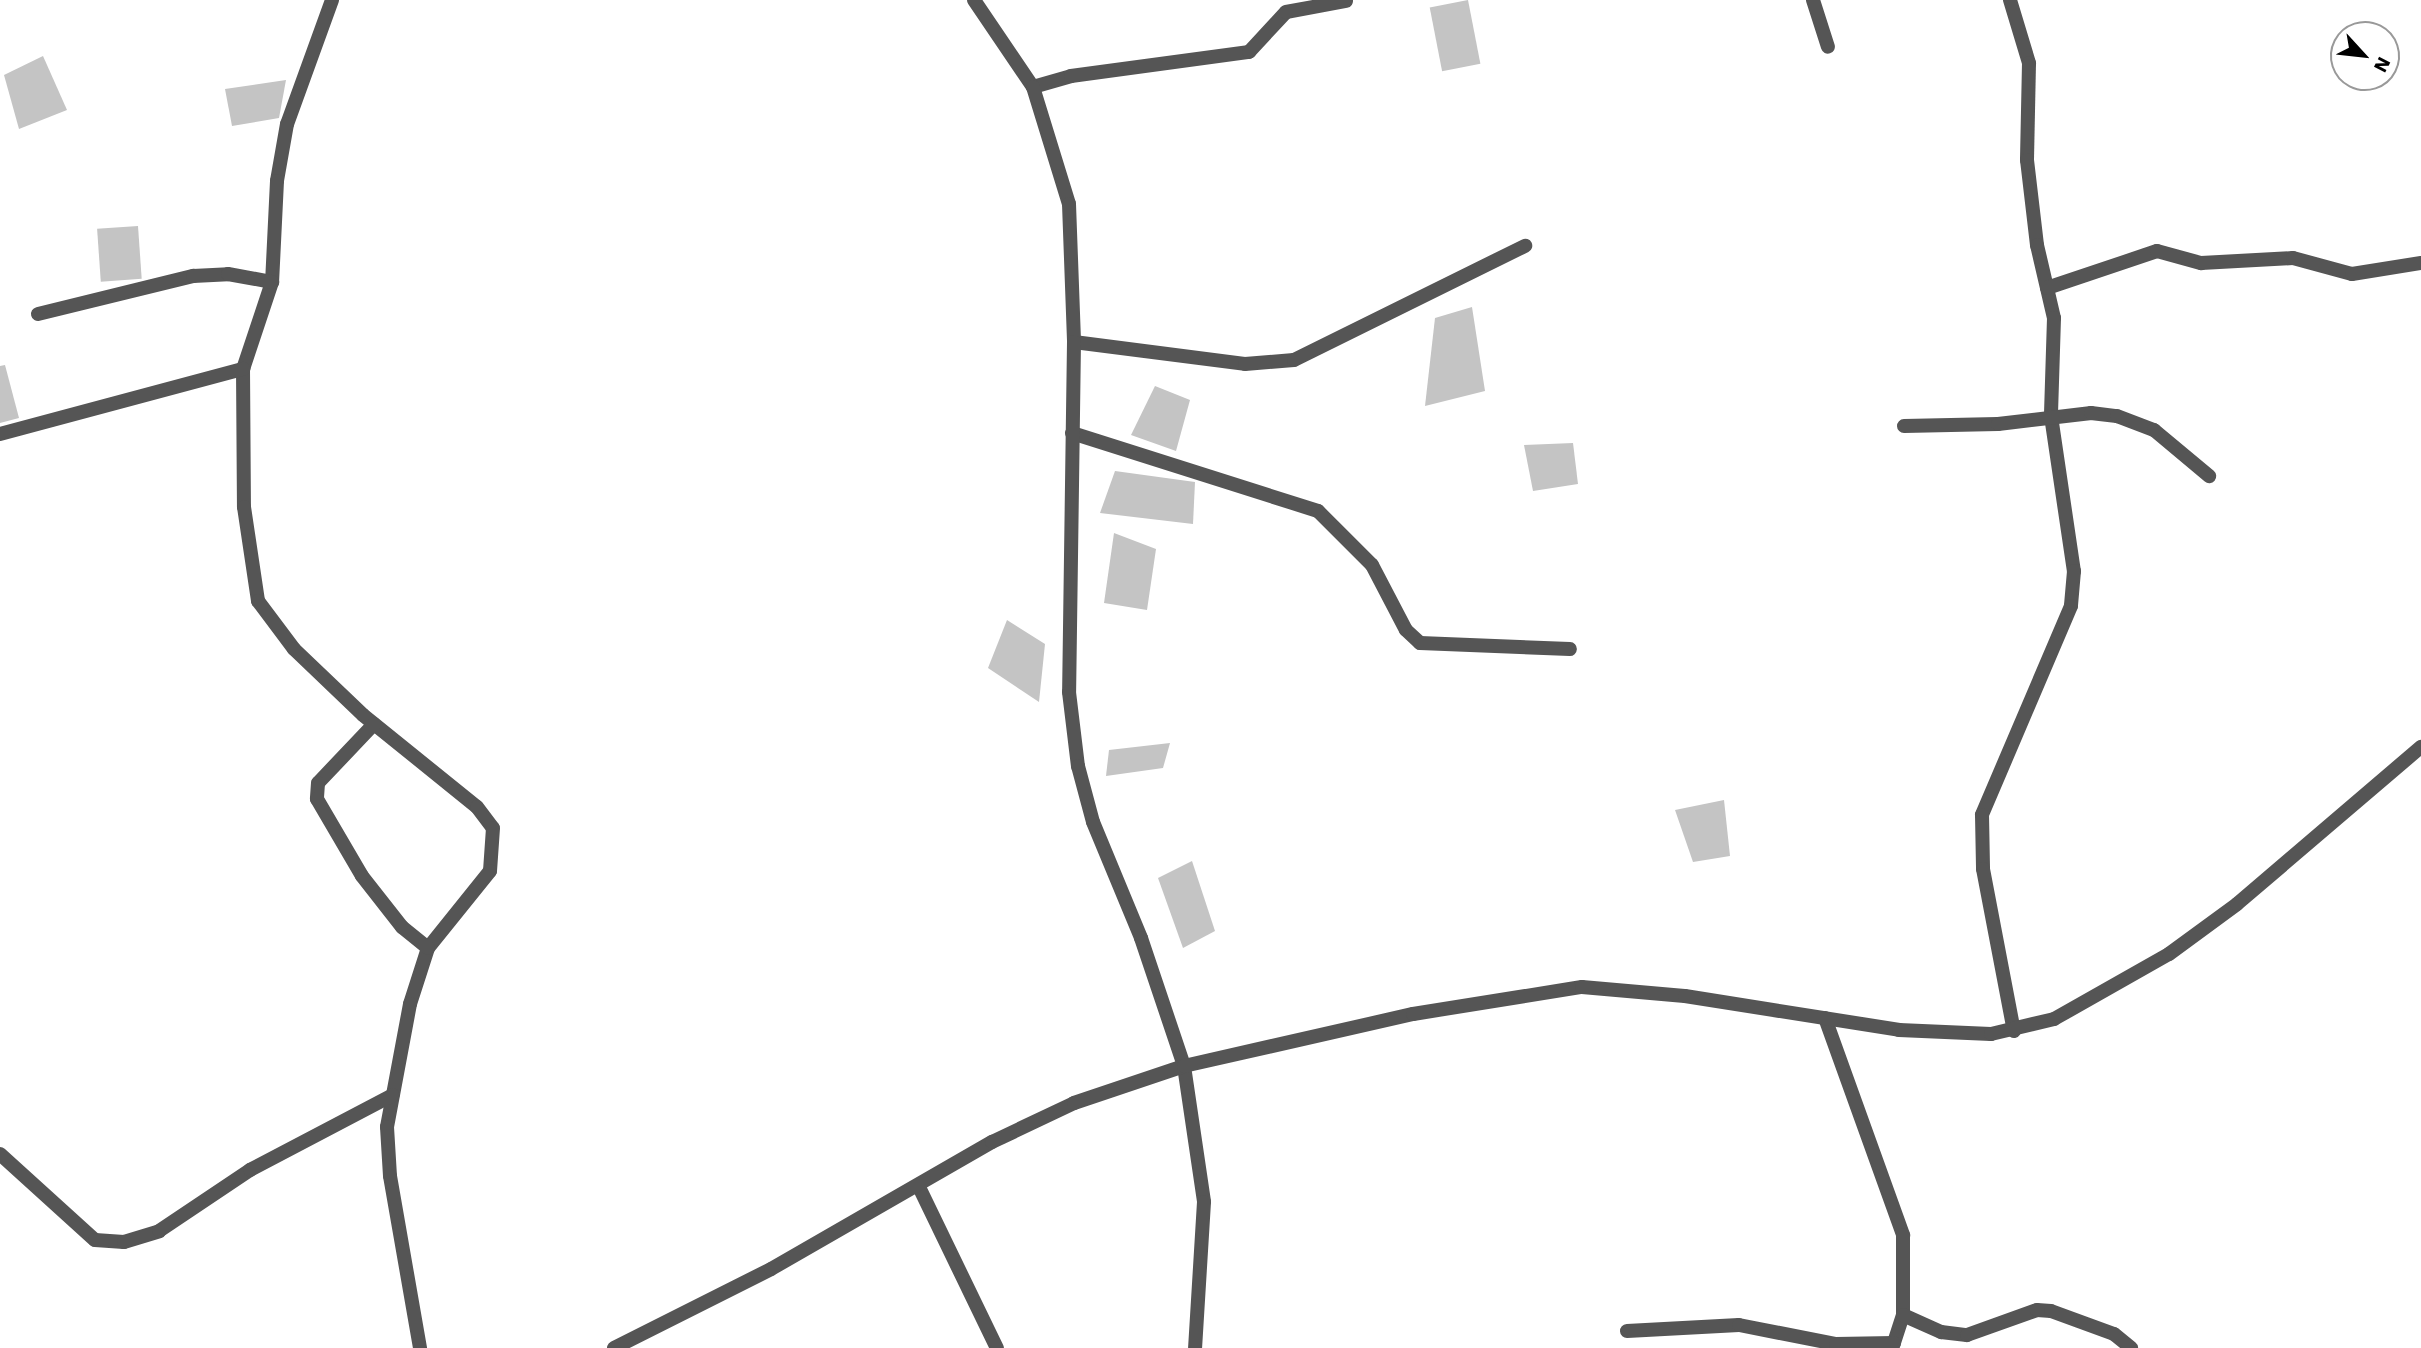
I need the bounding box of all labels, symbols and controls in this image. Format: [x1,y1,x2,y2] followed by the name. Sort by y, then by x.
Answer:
[2330,21,2400,91] north arrow
[2369,53,2396,76] text: N

